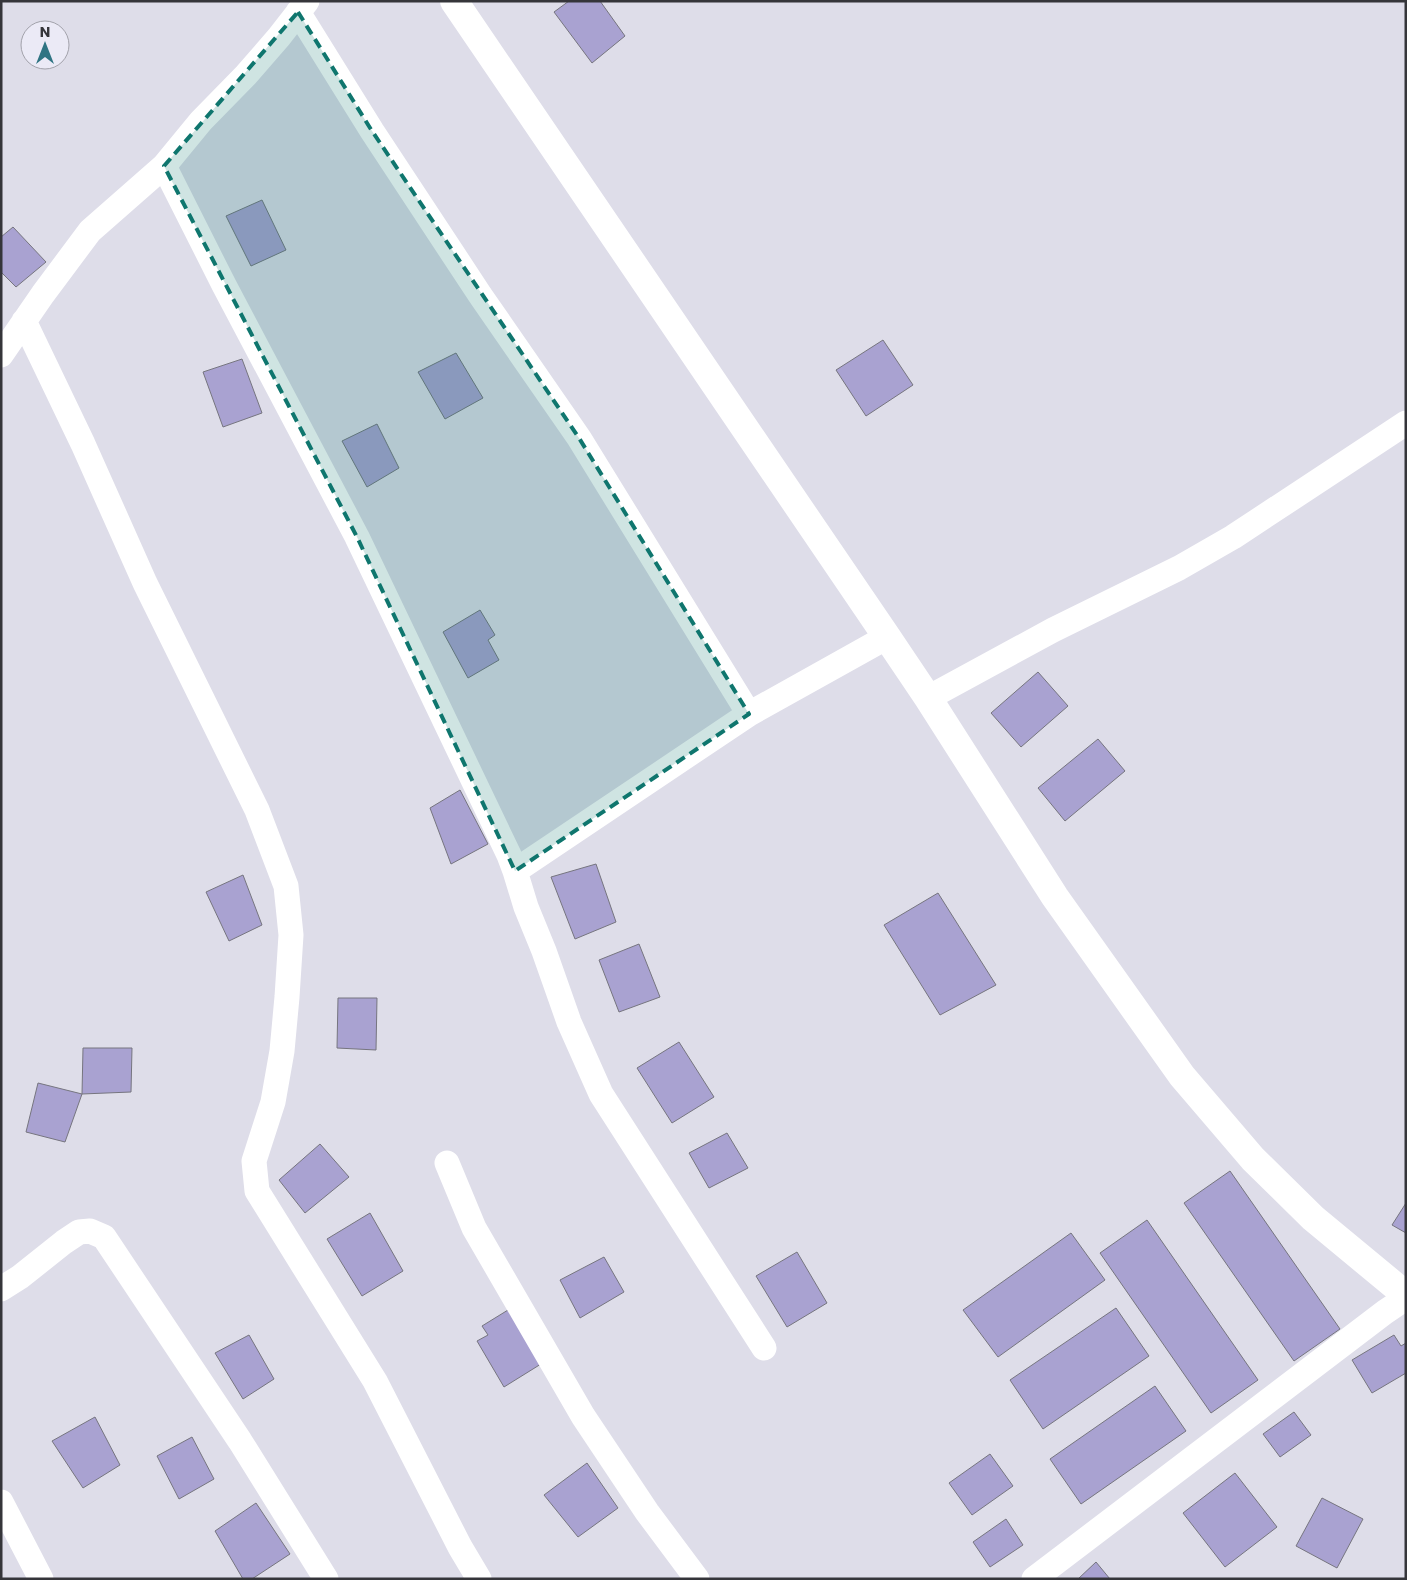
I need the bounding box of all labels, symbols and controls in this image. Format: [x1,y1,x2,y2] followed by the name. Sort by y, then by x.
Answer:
[20,20,70,70] north arrow
[40,22,50,42] text: N

